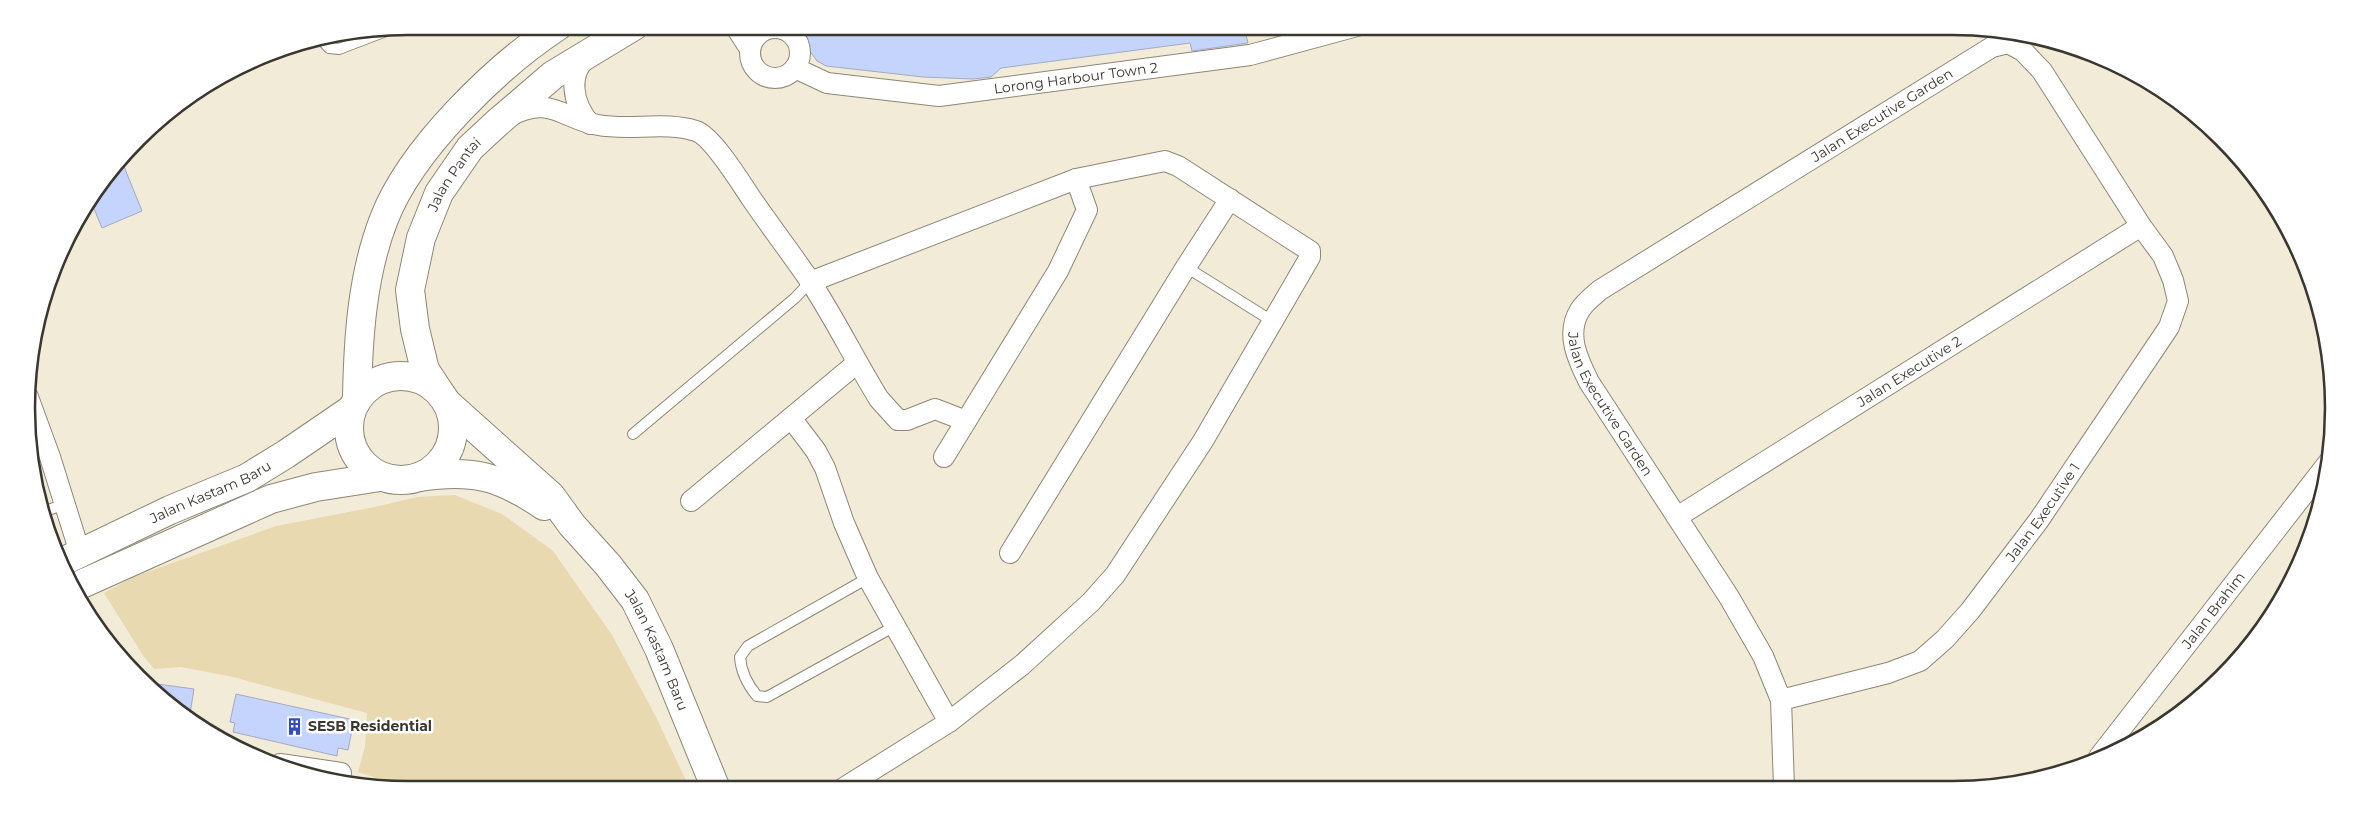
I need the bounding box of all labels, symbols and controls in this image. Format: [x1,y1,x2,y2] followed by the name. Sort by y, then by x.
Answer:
[993,58,1159,98] street label: Lorong Harbour Town 2
[1807,64,1956,166] street label: Jalan Executive Garden
[423,133,485,215] street label: Jalan Pantai
[1564,331,1657,479] street label: Jalan Executive Garden
[1853,332,1965,411] street label: Jalan Executive 2
[146,456,274,528] street label: Jalan Kastam Baru
[2001,460,2084,566] street label: Jalan Executive 1
[2177,568,2249,653] street label: Jalan Brahim
[621,585,692,713] street label: Jalan Kastam Baru
[284,716,304,736] building icon: SESB Residential
[308,717,432,735] place label: SESB Residential

